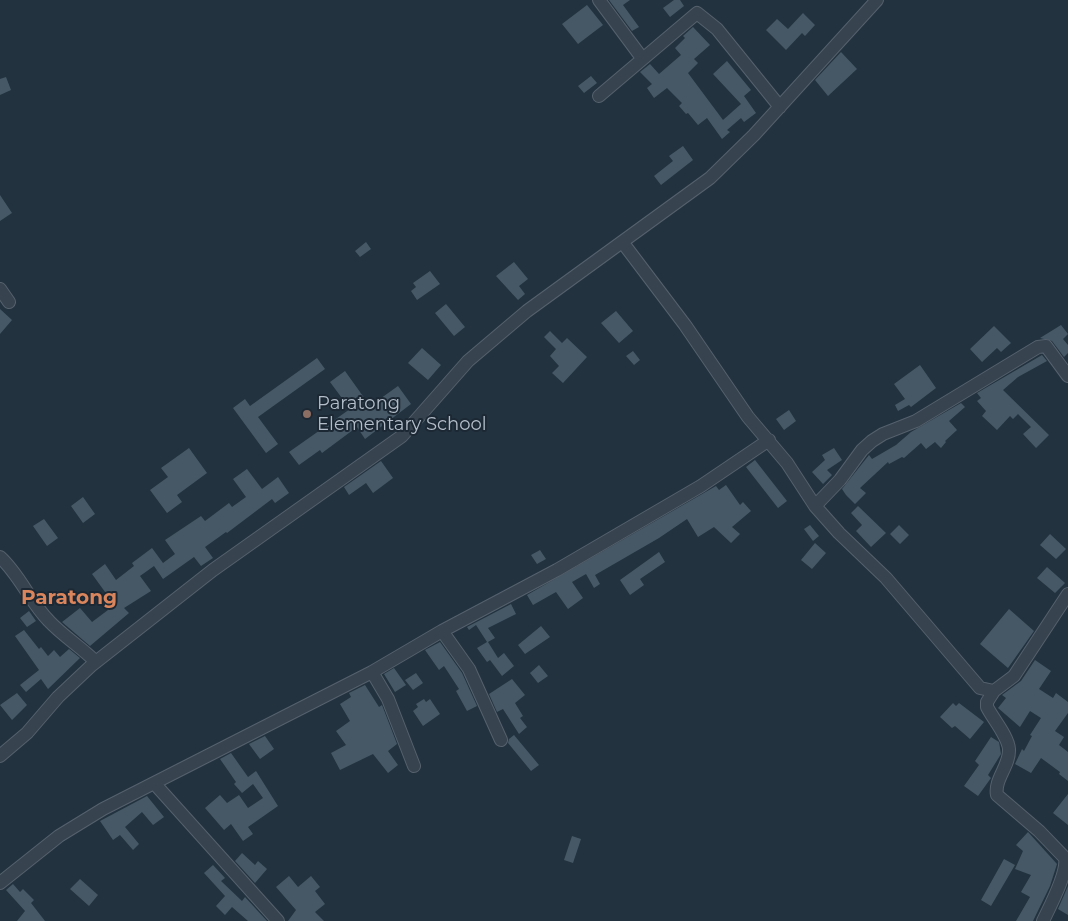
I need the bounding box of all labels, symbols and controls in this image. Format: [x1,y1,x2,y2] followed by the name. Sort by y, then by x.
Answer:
[317,393,487,436] place label: Paratong Elementary School
[301,408,313,420] marker: Paratong Elementary School
[21,586,117,610] district label: Paratong

